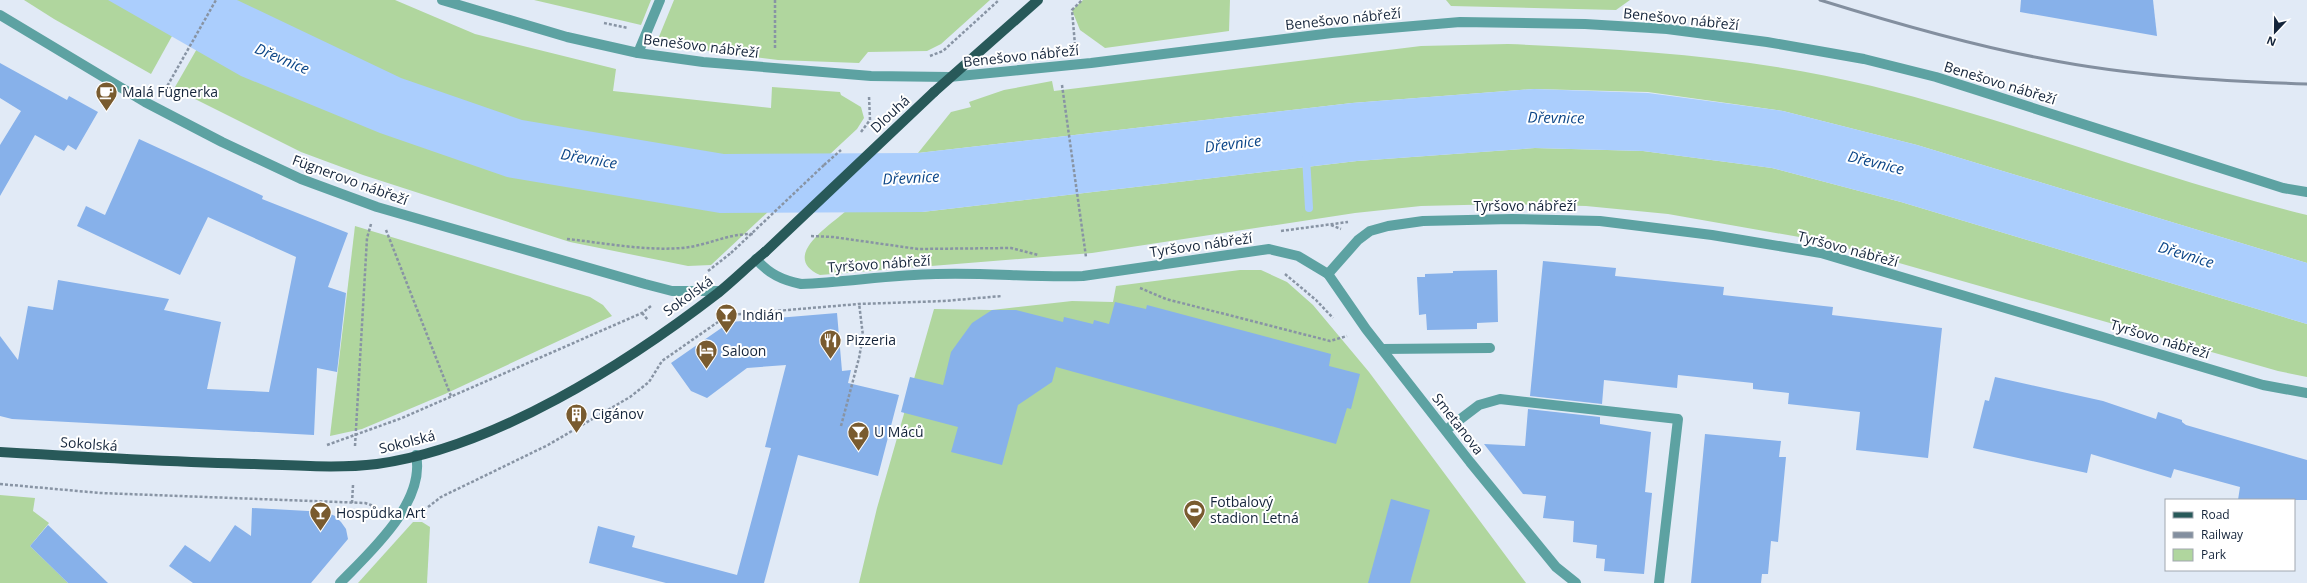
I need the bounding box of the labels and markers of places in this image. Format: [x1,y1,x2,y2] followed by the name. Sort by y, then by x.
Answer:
[94,79,120,112] cafe icon: Malá Fügnerka
[122,82,218,101] place label: Malá Fügnerka
[714,302,740,335] bar icon: Indián
[742,305,783,324] place label: Indián
[818,327,844,360] restaurant icon: Pizzeria
[846,330,896,349] place label: Pizzeria
[693,338,719,371] hotel icon: Saloon
[722,341,766,360] place label: Saloon
[563,401,589,434] building icon: Cigánov
[592,404,644,423] place label: Cigánov
[845,419,871,452] bar icon: U Máců
[874,422,924,441] place label: U Máců
[1210,492,1299,527] place label: Fotbalový stadion Letná
[1182,497,1208,530] sports icon: Fotbalový stadion Letná
[307,500,333,533] bar icon: Hospůdka Art
[336,503,425,522] place label: Hospůdka Art

